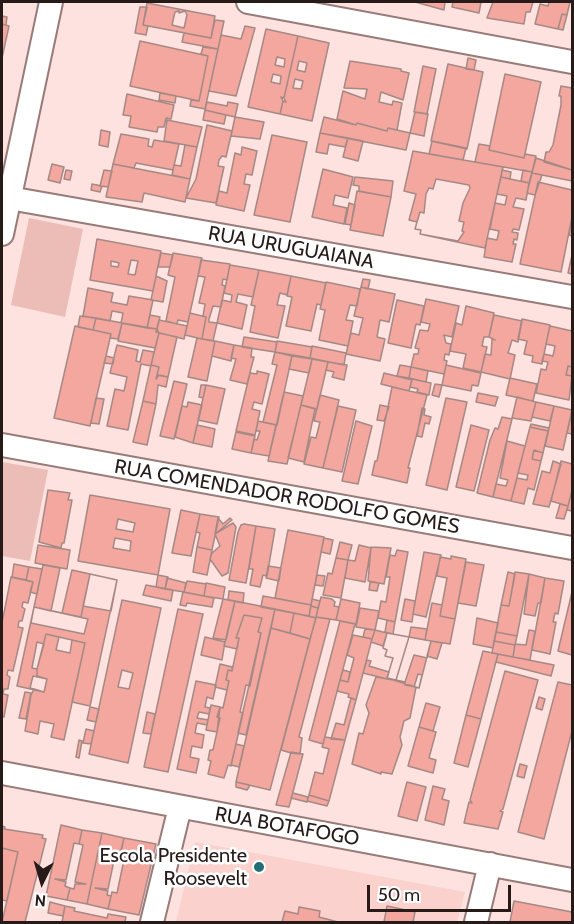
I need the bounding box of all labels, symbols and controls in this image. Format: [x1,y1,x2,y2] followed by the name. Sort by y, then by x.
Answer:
[206,222,376,274] street label: RUA URUGUAIANA
[113,455,461,539] street label: RUA COMENDADOR RODOLFO GOMES
[213,802,361,852] street label: RUA BOTAFOGO
[100,844,247,891] place label: Escola Presidente Roosevelt
[12,852,72,912] north arrow
[252,860,266,874] marker: Escola Presidente Roosevelt
[370,873,514,911] scale bar
[378,884,420,906] text: 50 m
[34,890,47,910] text: N

